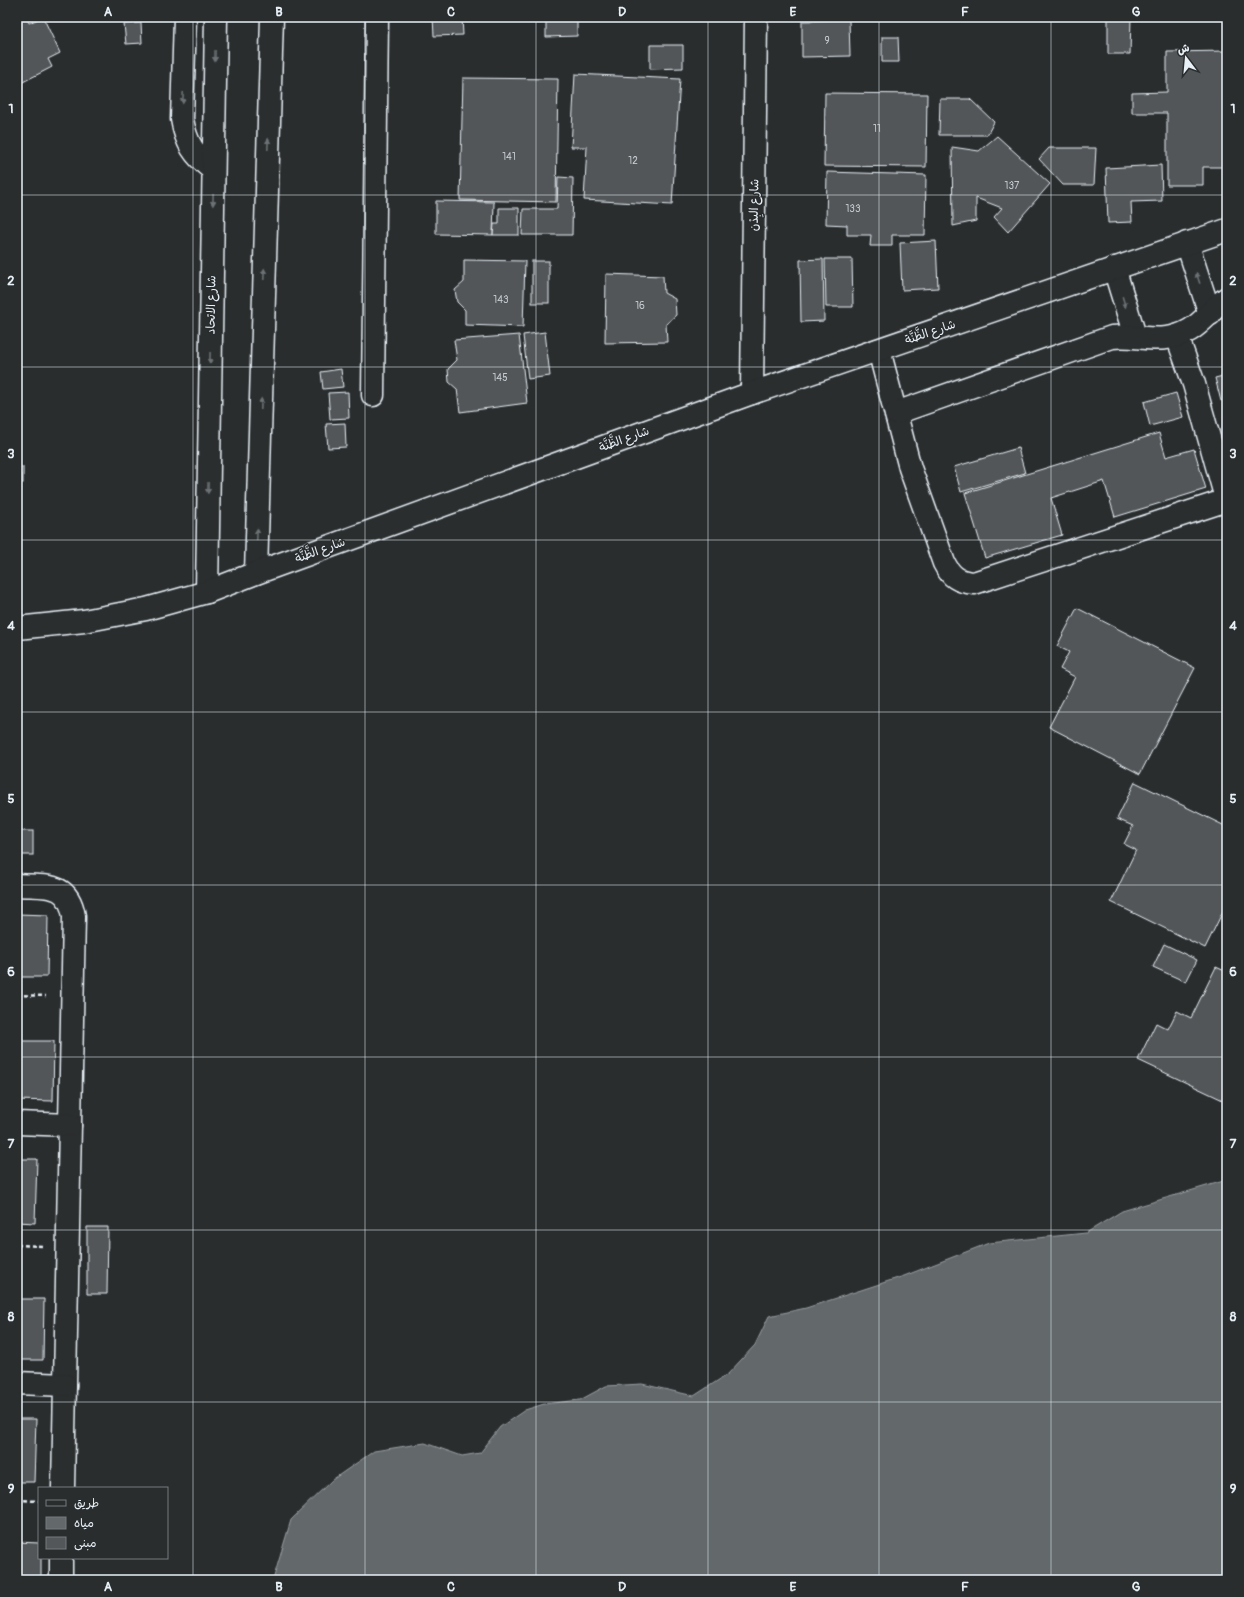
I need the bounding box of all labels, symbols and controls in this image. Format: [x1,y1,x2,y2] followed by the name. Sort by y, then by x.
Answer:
[104,4,113,20] text: A
[275,4,283,20] text: B
[447,4,455,20] text: C
[618,4,626,20] text: D
[790,4,797,20] text: E
[961,4,969,20] text: F
[1132,4,1141,20] text: G
[824,35,830,47] house number: 9
[1166,38,1206,78] north arrow
[1176,41,1191,57] text: ش
[212,50,218,63] one-way arrow
[179,92,186,104] one-way arrow
[8,101,14,117] text: 1
[1230,101,1236,117] text: 1
[873,123,881,135] house number: 11
[265,137,271,150] one-way arrow
[502,151,516,163] house number: 141
[628,155,638,167] house number: 12
[747,179,764,231] street label: شارع البِدْن
[1005,180,1020,192] house number: 137
[210,194,216,207] one-way arrow
[845,203,861,215] house number: 133
[261,268,268,280] one-way arrow
[1195,272,1201,284] one-way arrow
[7,273,15,289] text: 2
[1229,273,1237,289] text: 2
[203,275,221,335] street label: شارع الاتحاد
[493,294,509,306] house number: 143
[1121,297,1127,309] one-way arrow
[635,300,645,312] house number: 16
[902,313,958,349] street label: شارع الظَّنَّة
[207,352,213,365] one-way arrow
[492,372,508,384] house number: 145
[258,397,264,410] one-way arrow
[596,420,652,456] street label: شارع الظَّنَّة
[7,446,15,462] text: 3
[1229,446,1237,462] text: 3
[205,482,211,495] one-way arrow
[254,527,260,540] one-way arrow
[292,531,348,567] street label: شارع الظَّنَّة
[7,618,15,634] text: 4
[1229,618,1237,634] text: 4
[7,791,15,807] text: 5
[1229,791,1237,807] text: 5
[7,964,15,980] text: 6
[1229,964,1237,980] text: 6
[8,1136,15,1152] text: 7
[1230,1136,1237,1152] text: 7
[8,1309,15,1325] text: 8
[1230,1309,1237,1325] text: 8
[8,1481,15,1497] text: 9
[1230,1481,1237,1497] text: 9
[38,1487,168,1559] legend
[74,1496,99,1511] text: طريق
[74,1516,94,1531] text: مياه
[74,1536,97,1551] text: مبنى
[104,1579,113,1595] text: A
[275,1579,283,1595] text: B
[447,1579,455,1595] text: C
[618,1579,626,1595] text: D
[790,1579,797,1595] text: E
[961,1579,969,1595] text: F
[1132,1579,1141,1595] text: G

